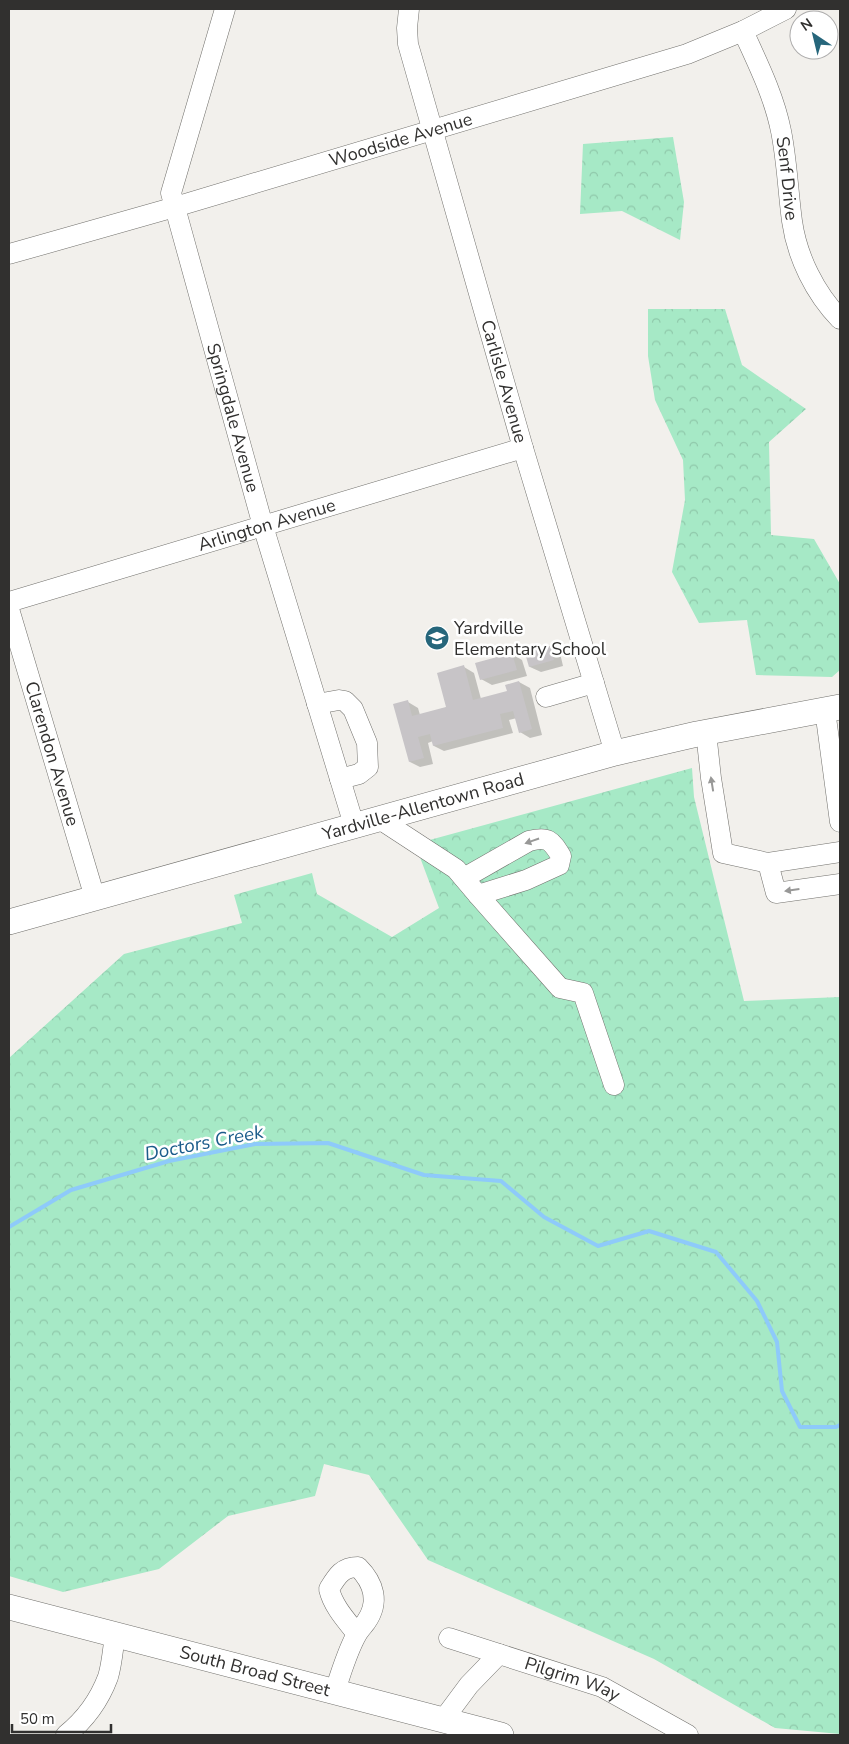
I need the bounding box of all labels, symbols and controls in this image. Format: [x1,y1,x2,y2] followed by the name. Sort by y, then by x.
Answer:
[789,10,839,60] north arrow
[797,14,817,36] text: N
[326,107,475,172] street label: Woodside Avenue
[770,135,804,222] street label: Senf Drive
[475,317,533,446] street label: Carlisle Avenue
[201,340,265,495] street label: Springdale Avenue
[195,493,338,557] street label: Arlington Avenue
[453,616,607,661] place label: Yardville Elementary School
[424,625,450,651] school or university icon: Yardville Elementary School
[19,678,85,829] street label: Clarendon Avenue
[319,767,527,846] street label: Yardville-Allentown Road
[708,775,716,791] one-way arrow
[524,837,539,845] one-way arrow
[784,887,800,895] one-way arrow
[142,1119,266,1167] water label: Doctors Creek
[177,1640,333,1702] street label: South Broad Street
[522,1651,625,1707] street label: Pilgrim Way
[12,1702,111,1734] scale bar
[20,1709,55,1729] text: 50 m

